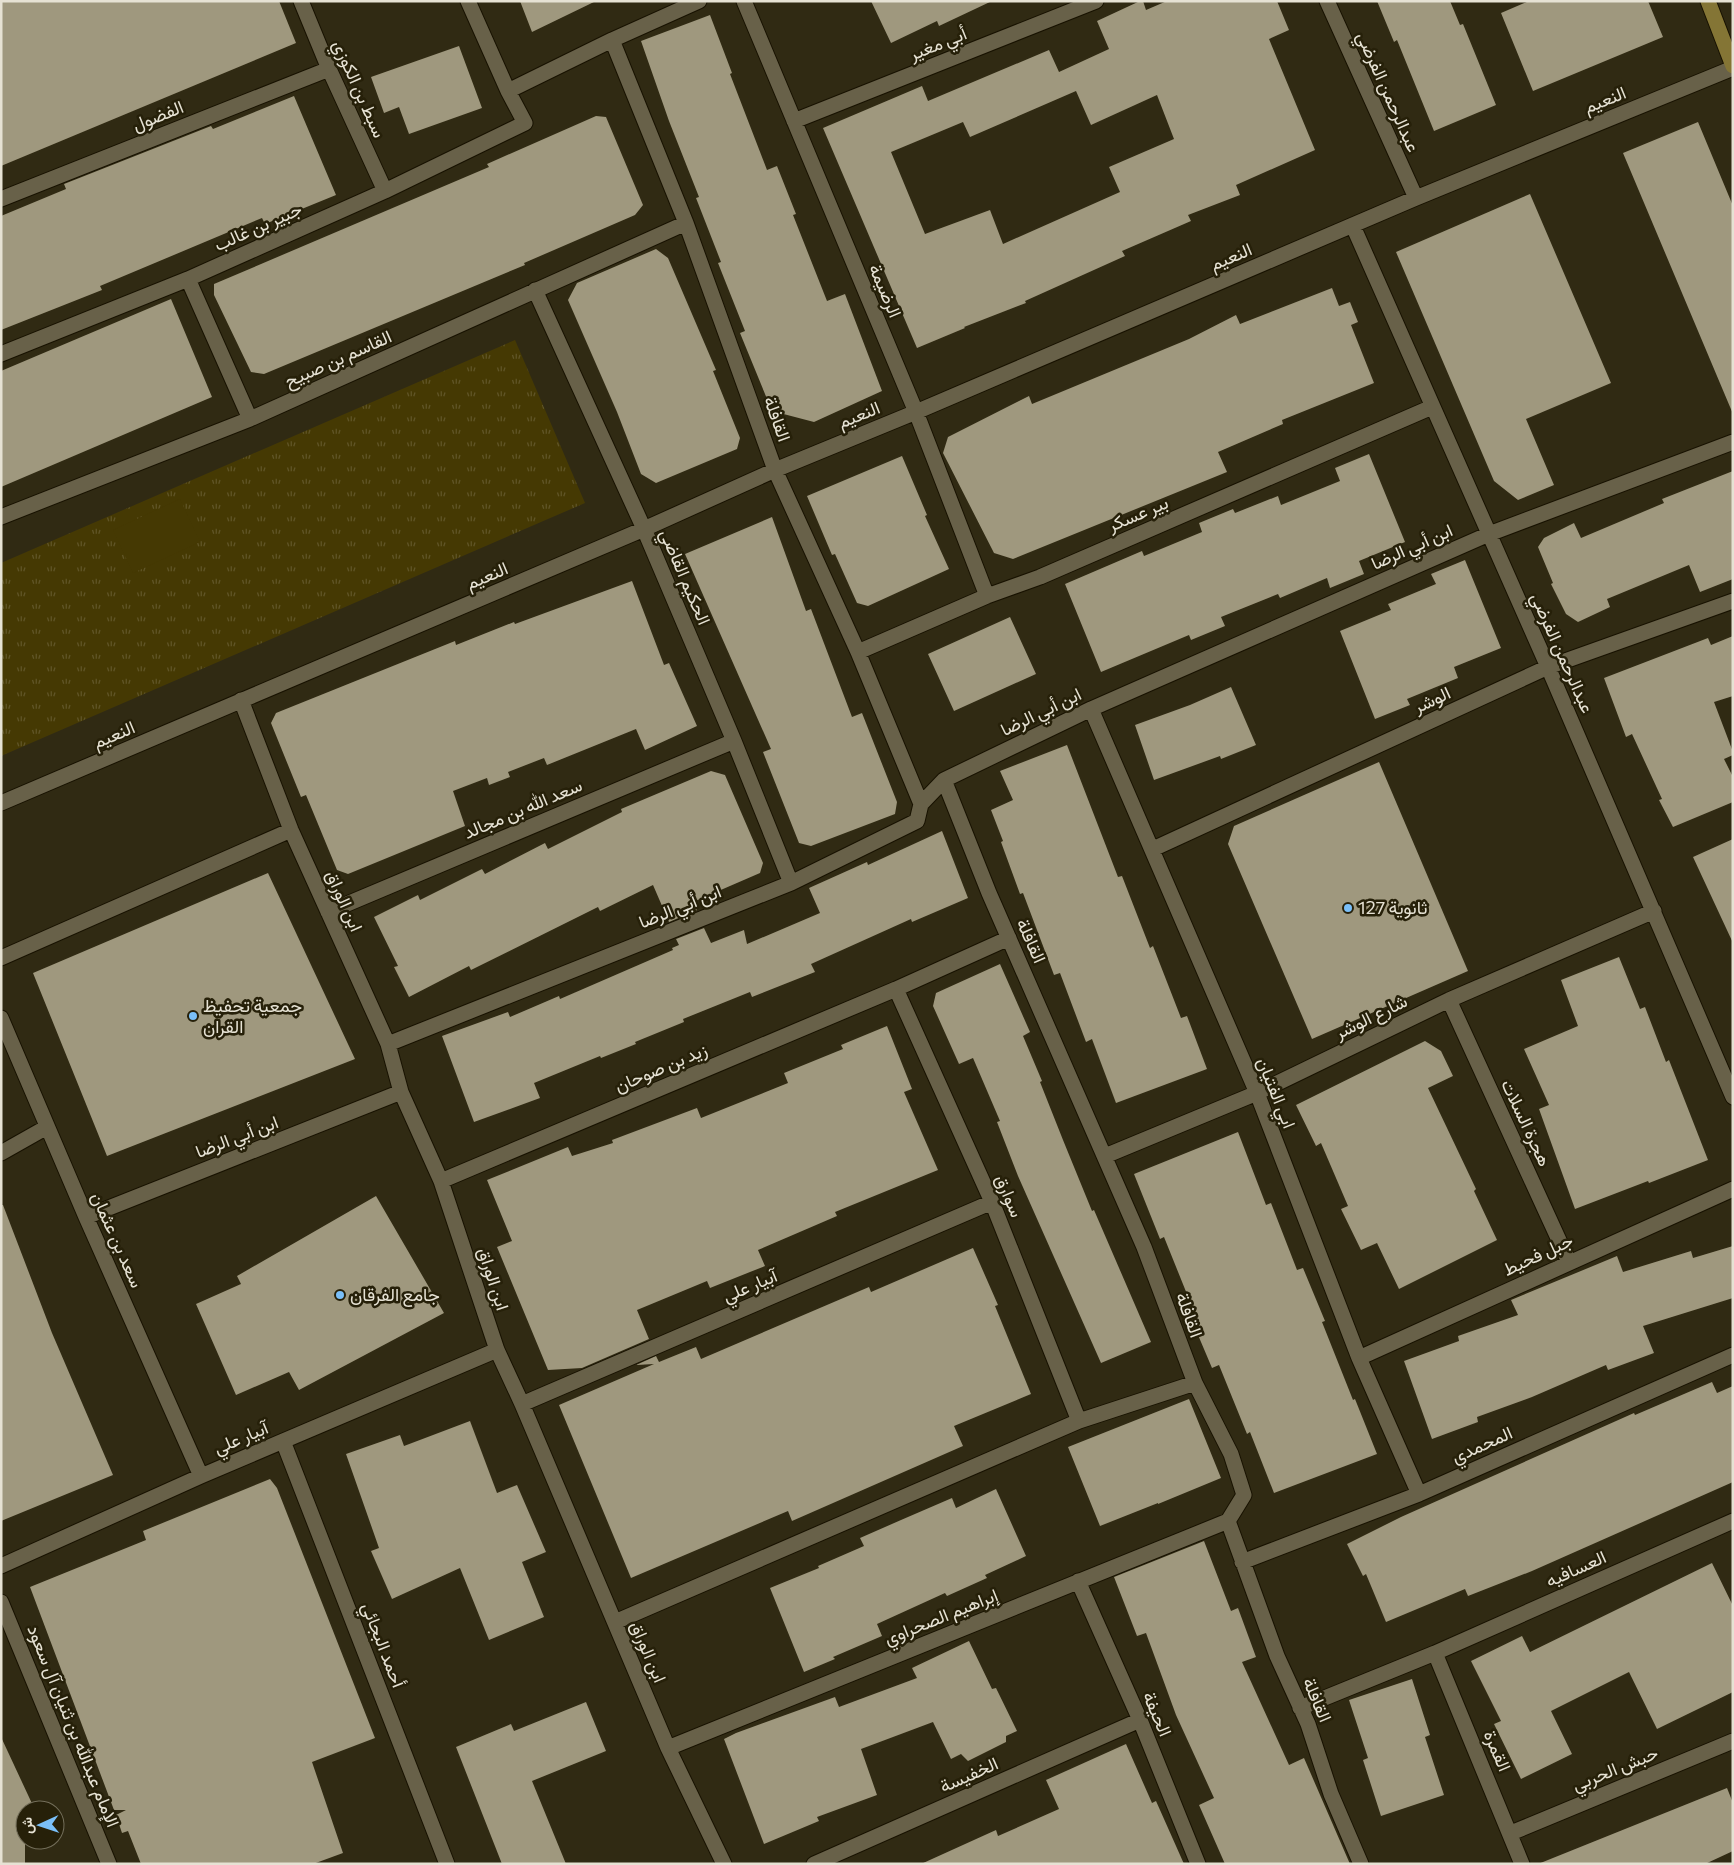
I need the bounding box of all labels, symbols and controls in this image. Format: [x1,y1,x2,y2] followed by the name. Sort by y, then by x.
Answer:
[905,22,972,70] street label: أبي مغير
[1348,28,1425,157] street label: عبدالرحمن الفرضي
[324,36,391,143] street label: سبط بن الكوزي
[1580,81,1630,119] street label: النعيم
[129,95,187,136] street label: الفضول
[210,197,305,256] street label: جبير بن غالب
[1206,237,1256,277] street label: النعيم
[864,260,907,321] street label: الرضيمة
[281,325,395,393] street label: القاسم بن صبيح
[760,393,796,444] street label: القافلة
[834,396,884,434] street label: النعيم
[1103,491,1172,537] street label: بير عسكر
[1367,518,1458,578] street label: ابن أبي الرضا
[651,525,716,630] street label: الحكيم القاضي
[462,556,512,596] street label: النعيم
[1522,589,1599,718] street label: عبدالرحمن الفرضي
[1409,681,1454,719] street label: الوشر
[997,682,1087,745] street label: ابن أبي الرضا
[89,715,139,755] street label: النعيم
[460,773,586,844] street label: سعد الله بن مجالد
[321,866,368,935] street label: ابن الوراق
[635,880,726,937] street label: ابن أبي الرضا
[1358,896,1427,919] place label: ثانوية 127
[1342,902,1354,914] marker: ثانوية 127
[1012,915,1051,966] street label: القافلة
[1330,989,1411,1045] street label: شارع الوشر
[203,994,302,1038] place label: جمعية تحفيظ القران
[187,1010,199,1022] marker: جمعية تحفيظ القران
[611,1038,711,1097] street label: زيد بن صوحان
[1248,1054,1301,1133] street label: ابي الفتيان
[1496,1076,1557,1170] street label: هجرة السلات
[192,1110,283,1167] street label: ابن أبي الرضا
[990,1171,1029,1221] street label: سوارق
[86,1188,149,1291] street label: سعد بن عثمان
[1499,1228,1576,1281] street label: جبل فحيط
[473,1244,514,1313] street label: ابن الوراق
[719,1263,784,1311] street label: آبيار علي
[350,1283,440,1307] place label: جامع الفرقان
[334,1289,346,1301] marker: جامع الفرقان
[1172,1289,1208,1340] street label: القافلة
[210,1415,275,1463] street label: آبيار علي
[1448,1421,1518,1472] street label: المحمدي
[1542,1545,1609,1591] street label: العسافيه
[880,1583,1003,1654] street label: إبراهيم الصحراوي
[353,1599,410,1692] street label: أحمد البجائي
[625,1617,672,1686] street label: ابن الوراق
[21,1621,125,1831] street label: الإمام عبدالله بن ثنيان آل سعود
[1299,1674,1337,1725] street label: القافلة
[1139,1688,1177,1739] street label: الحيفة
[1479,1727,1516,1775] street label: القمرة
[1568,1741,1663,1800] street label: حبش الحربي
[936,1751,1001,1797] street label: الخفيسة
[15,1800,65,1850] north arrow
[18,1817,36,1835] text: ش

